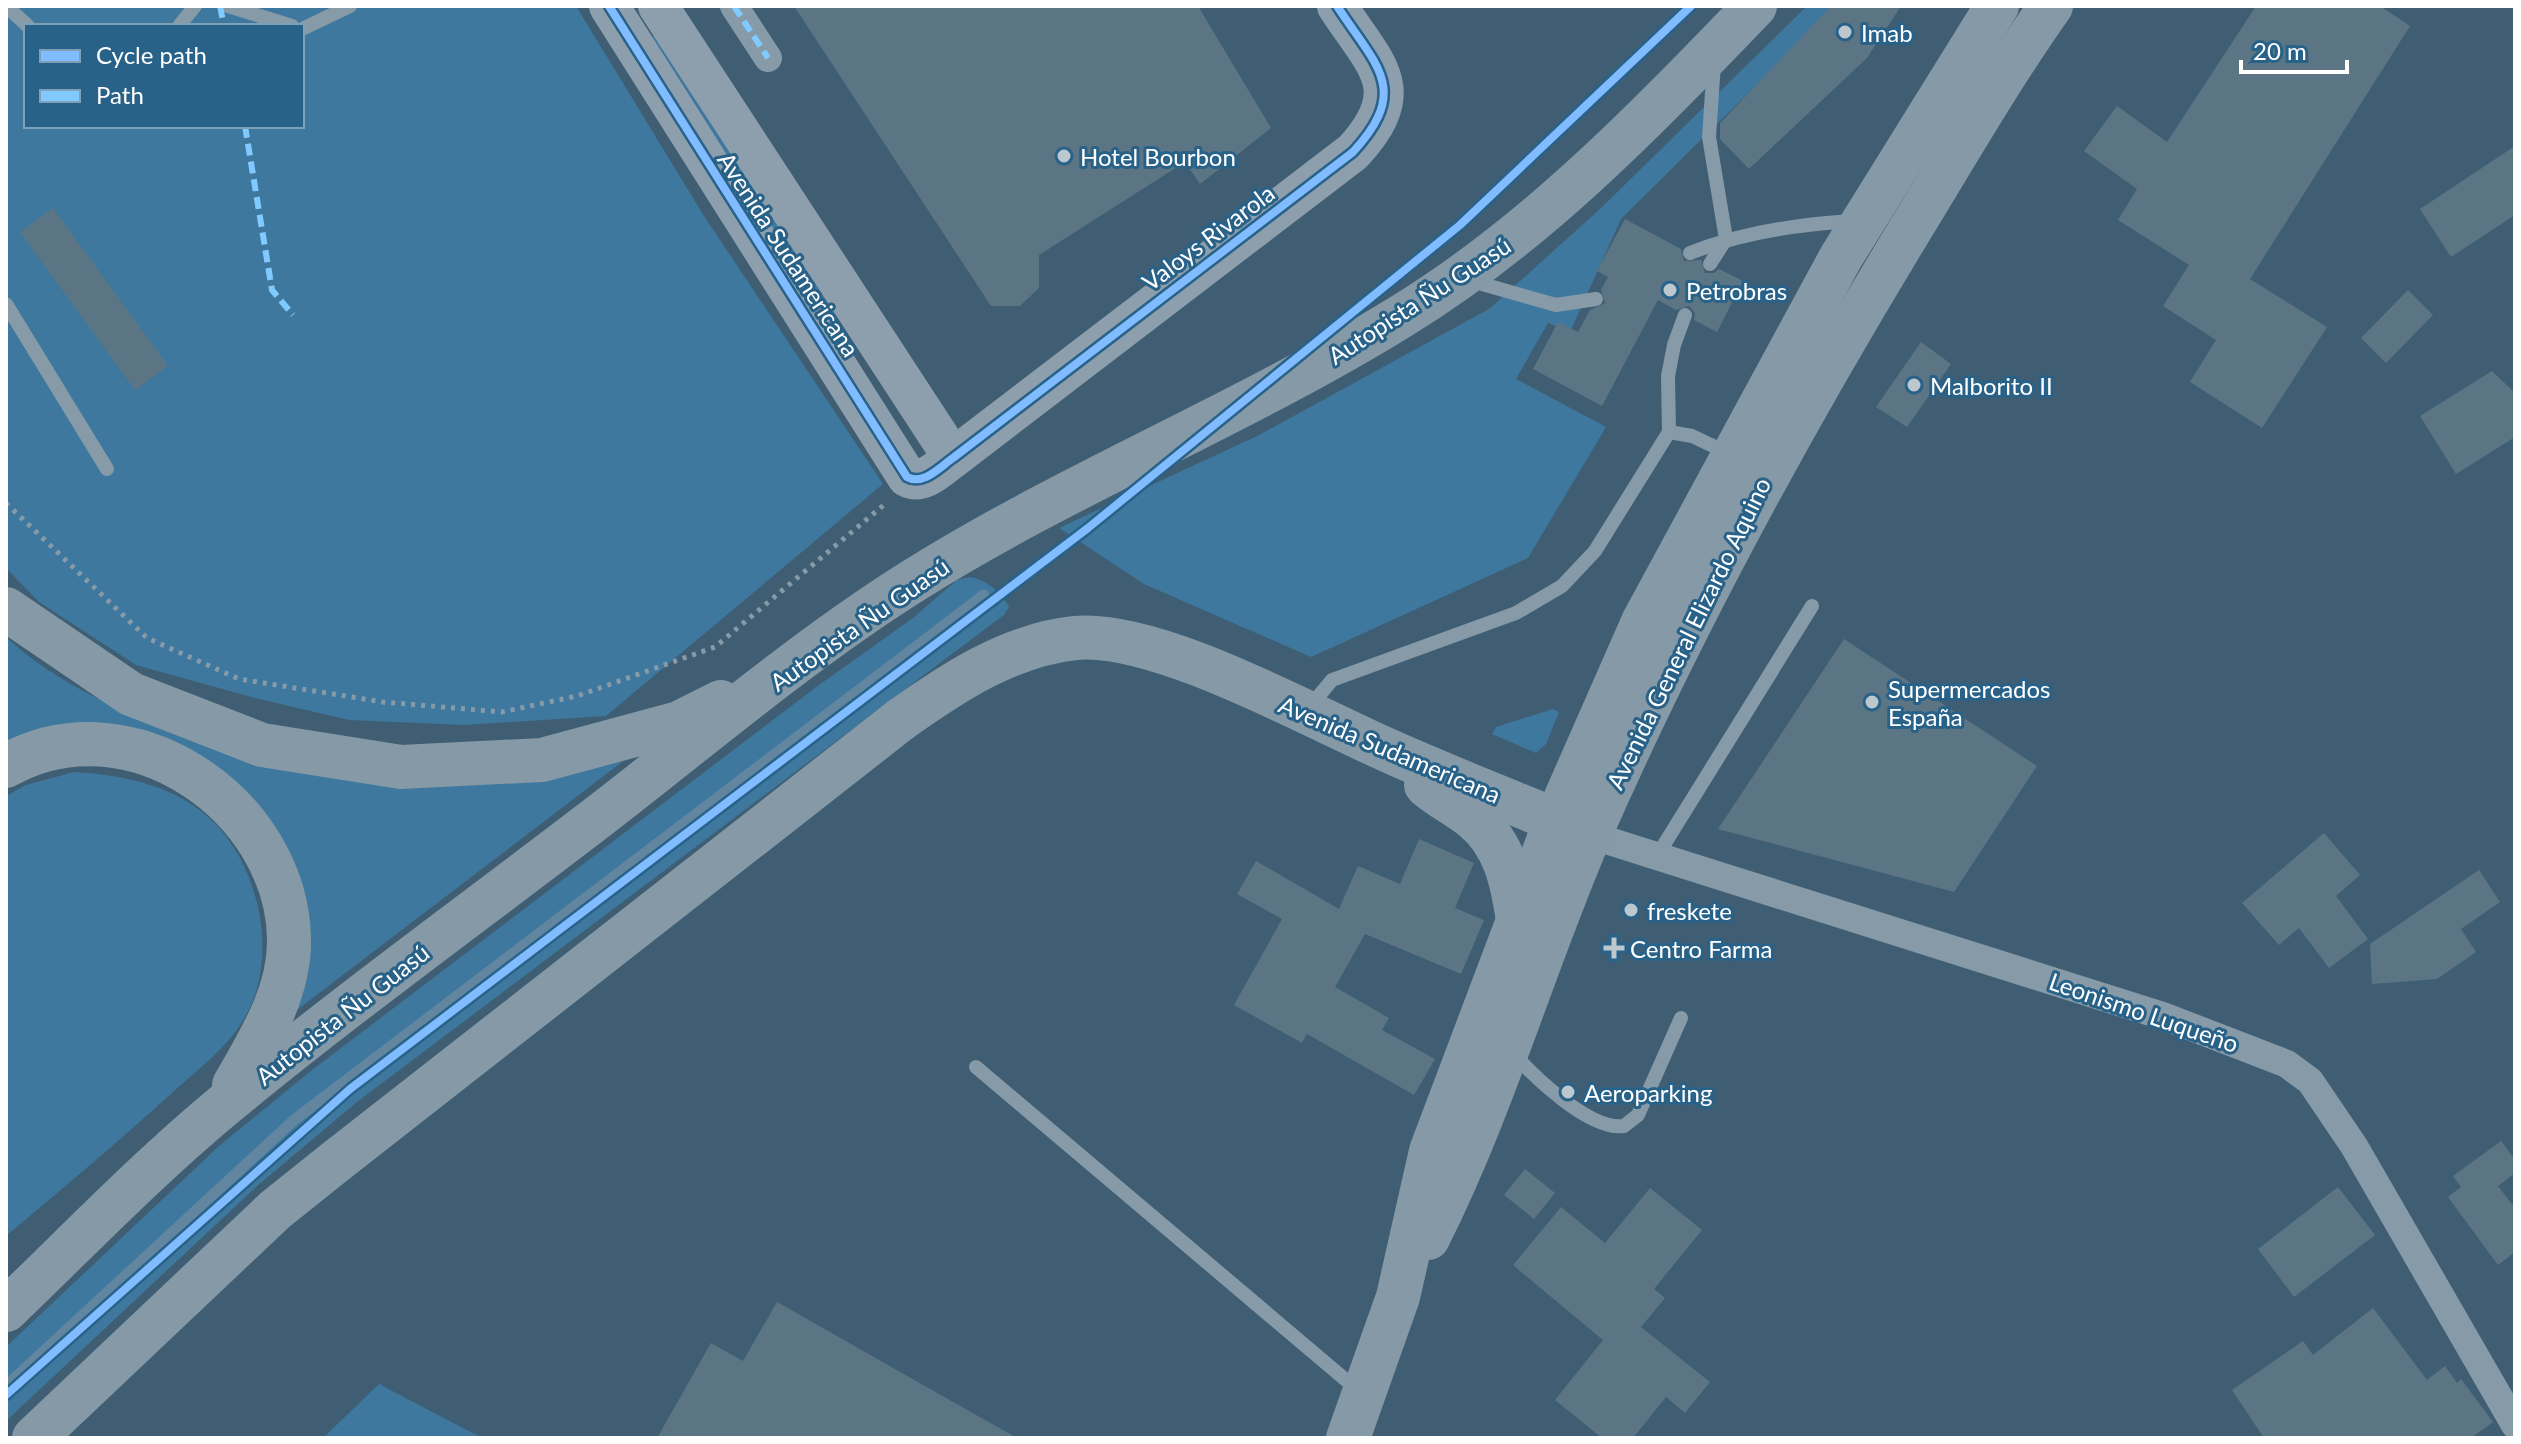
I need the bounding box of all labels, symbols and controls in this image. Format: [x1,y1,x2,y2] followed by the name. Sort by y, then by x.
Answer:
[1861,18,1913,47] place label: Imab
[1836,23,1854,41] marker: Imab
[24,24,304,128] legend
[2241,24,2347,74] scale bar
[2253,36,2307,65] text: 20 m
[96,40,207,69] text: Cycle path
[96,80,144,109] text: Path
[1080,142,1236,171] place label: Hotel Bourbon
[712,146,866,362] street label: Avenida Sudamericana
[1055,147,1073,165] marker: Hotel Bourbon
[1136,178,1280,296] street label: Valoys Rivarola
[1322,230,1516,370] street label: Autopista Ñu Guasú
[1686,276,1787,305] place label: Petrobras
[1661,281,1679,299] marker: Petrobras
[1930,371,2053,400] place label: Malborito II
[1905,376,1923,394] marker: Malborito II
[1600,472,1776,794] street label: Avenida General Elizardo Aquino
[764,551,954,697] street label: Autopista Ñu Guasú
[1888,674,2051,731] place label: Supermercados España
[1275,689,1505,809] street label: Avenida Sudamericana
[1863,693,1881,711] marker: Supermercados España
[1647,896,1732,925] place label: freskete
[1622,901,1640,919] marker: freskete
[1630,934,1773,963] place label: Centro Farma
[250,937,434,1091] street label: Autopista Ñu Guasú
[1605,939,1623,957] marker: Centro Farma
[2046,966,2242,1058] street label: Leonismo Luqueño
[1584,1078,1712,1107] place label: Aeroparking
[1559,1083,1577,1101] marker: Aeroparking

